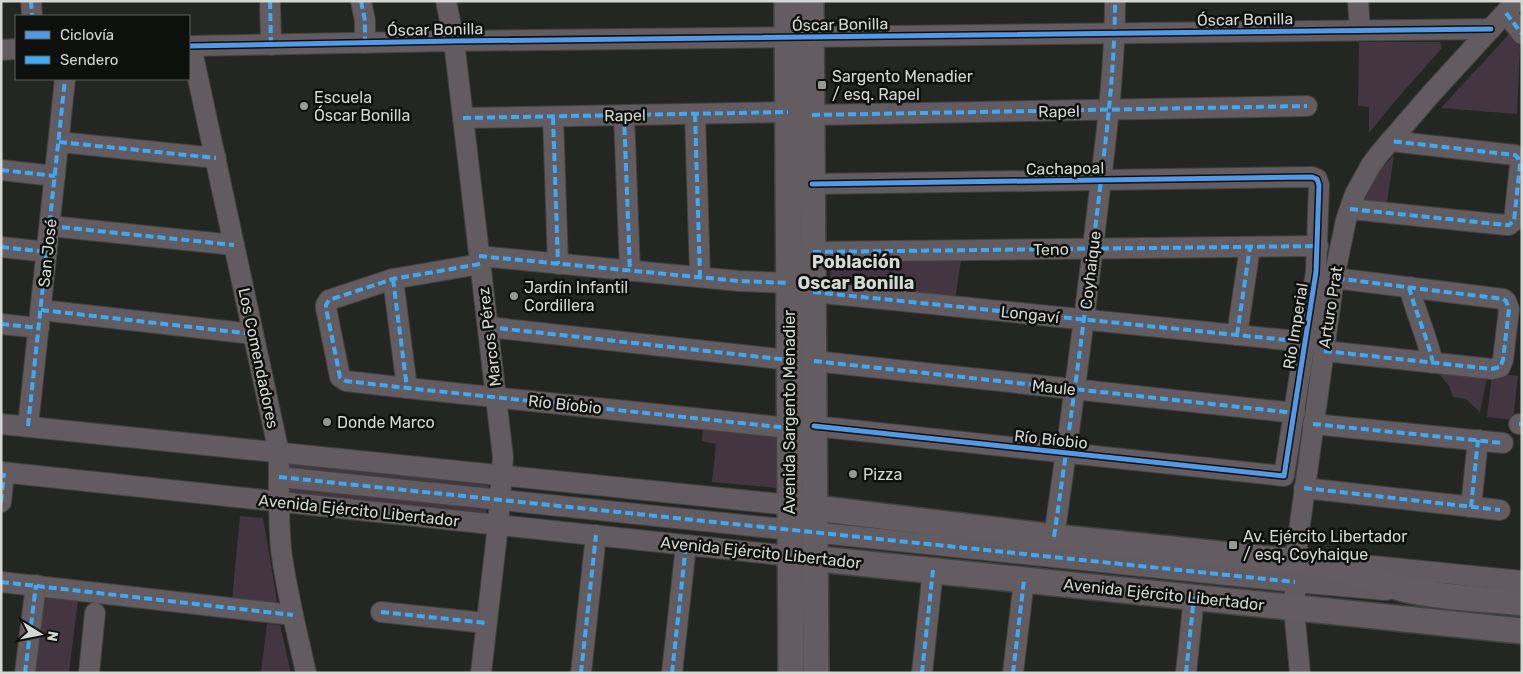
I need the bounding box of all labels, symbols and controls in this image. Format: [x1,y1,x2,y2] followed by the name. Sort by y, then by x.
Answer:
[1197,8,1293,30] street label: Óscar Bonilla
[792,13,888,35] street label: Óscar Bonilla
[15,15,190,80] legend
[387,18,483,40] street label: Óscar Bonilla
[60,26,114,44] text: Ciclovía
[60,51,118,69] text: Sendero
[832,67,973,104] place label: Sargento Menadier / esq. Rapel
[816,79,828,91] marker: Sargento Menadier / esq. Rapel
[314,88,410,125] place label: Escuela Óscar Bonilla
[298,100,310,112] marker: Escuela Óscar Bonilla
[1038,102,1080,121] street label: Rapel
[604,106,646,125] street label: Rapel
[1026,158,1104,179] street label: Cachapoal
[34,218,61,288] street label: San José
[1076,230,1105,310] street label: Coyhaique
[1033,240,1069,259] street label: Teno
[798,251,914,294] district label: Población Oscar Bonilla
[1315,265,1346,350] street label: Arturo Prat
[524,278,628,315] place label: Jardín Infantil Cordillera
[1279,282,1312,371] street label: Río Imperial
[234,286,283,430] street label: Los Comendadores
[474,286,505,388] street label: Marcos Pérez
[508,290,520,302] marker: Jardín Infantil Cordillera
[1000,302,1061,327] street label: Longaví
[780,310,799,514] street label: Avenida Sargento Menadier
[1031,376,1077,399] street label: Maule
[527,391,603,418] street label: Río Bíobio
[337,413,435,432] place label: Donde Marco
[321,416,333,428] marker: Donde Marco
[1013,426,1089,453] street label: Río Bíobio
[863,465,902,484] place label: Pizza
[847,468,859,480] marker: Pizza
[258,491,460,530] street label: Avenida Ejército Libertador
[1243,527,1407,564] place label: Av. Ejército Libertador / esq. Coyhaique
[660,533,862,572] street label: Avenida Ejército Libertador
[1227,539,1239,551] marker: Av. Ejército Libertador / esq. Coyhaique
[1063,575,1265,614] street label: Avenida Ejército Libertador
[15,609,65,659] north arrow
[43,630,62,643] text: N

